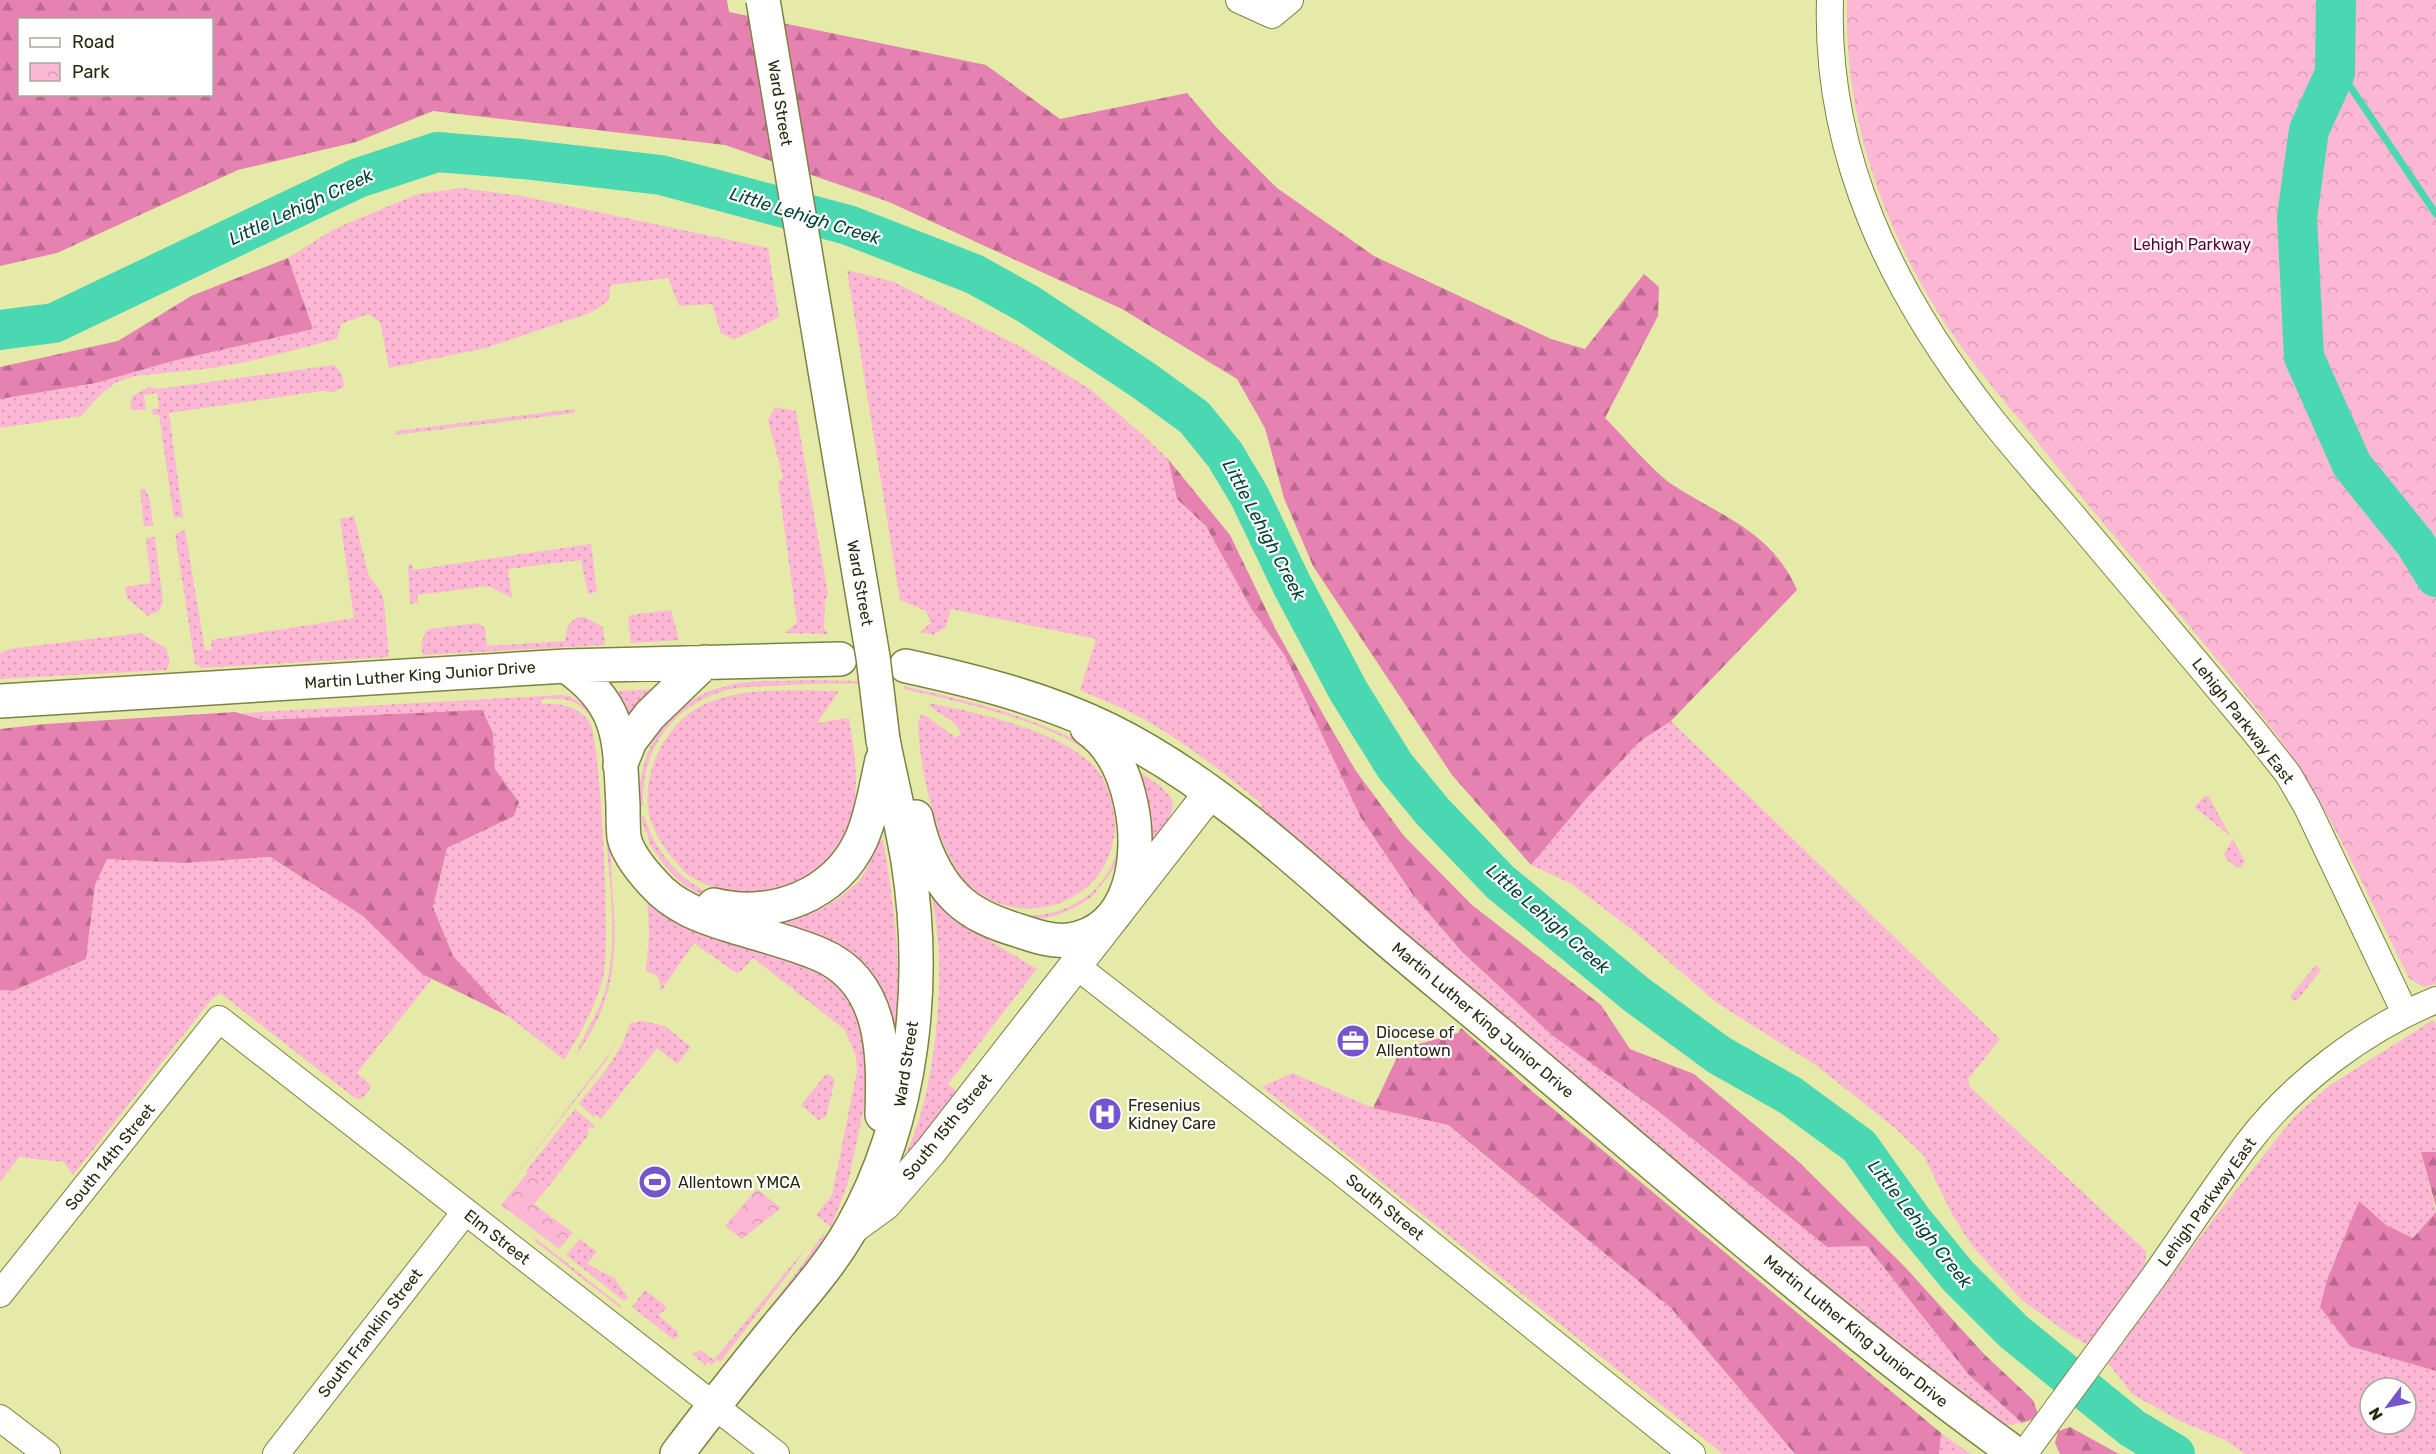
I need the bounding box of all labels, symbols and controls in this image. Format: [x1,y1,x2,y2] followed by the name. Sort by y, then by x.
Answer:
[18,18,213,96] legend
[72,31,115,53] text: Road
[764,59,796,147] street label: Ward Street
[72,61,110,83] text: Park
[225,164,377,250] water label: Little Lehigh Creek
[727,183,884,250] water label: Little Lehigh Creek
[2133,235,2251,254] park label: Lehigh Parkway
[1218,456,1311,605] water label: Little Lehigh Creek
[843,539,877,627] street label: Ward Street
[2188,654,2298,788] street label: Lehigh Parkway East
[304,657,536,693] street label: Martin Luther King Junior Drive
[1482,859,1615,979] water label: Little Lehigh Creek
[1388,938,1578,1102] street label: Martin Luther King Junior Drive
[890,1020,922,1108] street label: Ward Street
[1335,1023,1371,1059] office icon: Diocese of Allentown
[1376,1023,1455,1060] place label: Diocese of Allentown
[898,1070,996,1184] street label: South 15th Street
[1087,1096,1123,1132] hospital icon: Fresenius Kidney Care
[1128,1096,1216,1133] place label: Fresenius Kidney Care
[61,1100,159,1214] street label: South 14th Street
[2154,1134,2260,1270] street label: Lehigh Parkway East
[1863,1156,1977,1293] water label: Little Lehigh Creek
[637,1164,673,1200] sports icon: Allentown YMCA
[1342,1170,1428,1244] street label: South Street
[678,1173,801,1192] place label: Allentown YMCA
[460,1206,534,1268] street label: Elm Street
[1760,1251,1952,1411] street label: Martin Luther King Junior Drive
[314,1265,426,1401] street label: South Franklin Street
[2358,1376,2418,1436] north arrow
[2365,1404,2387,1424] text: N

